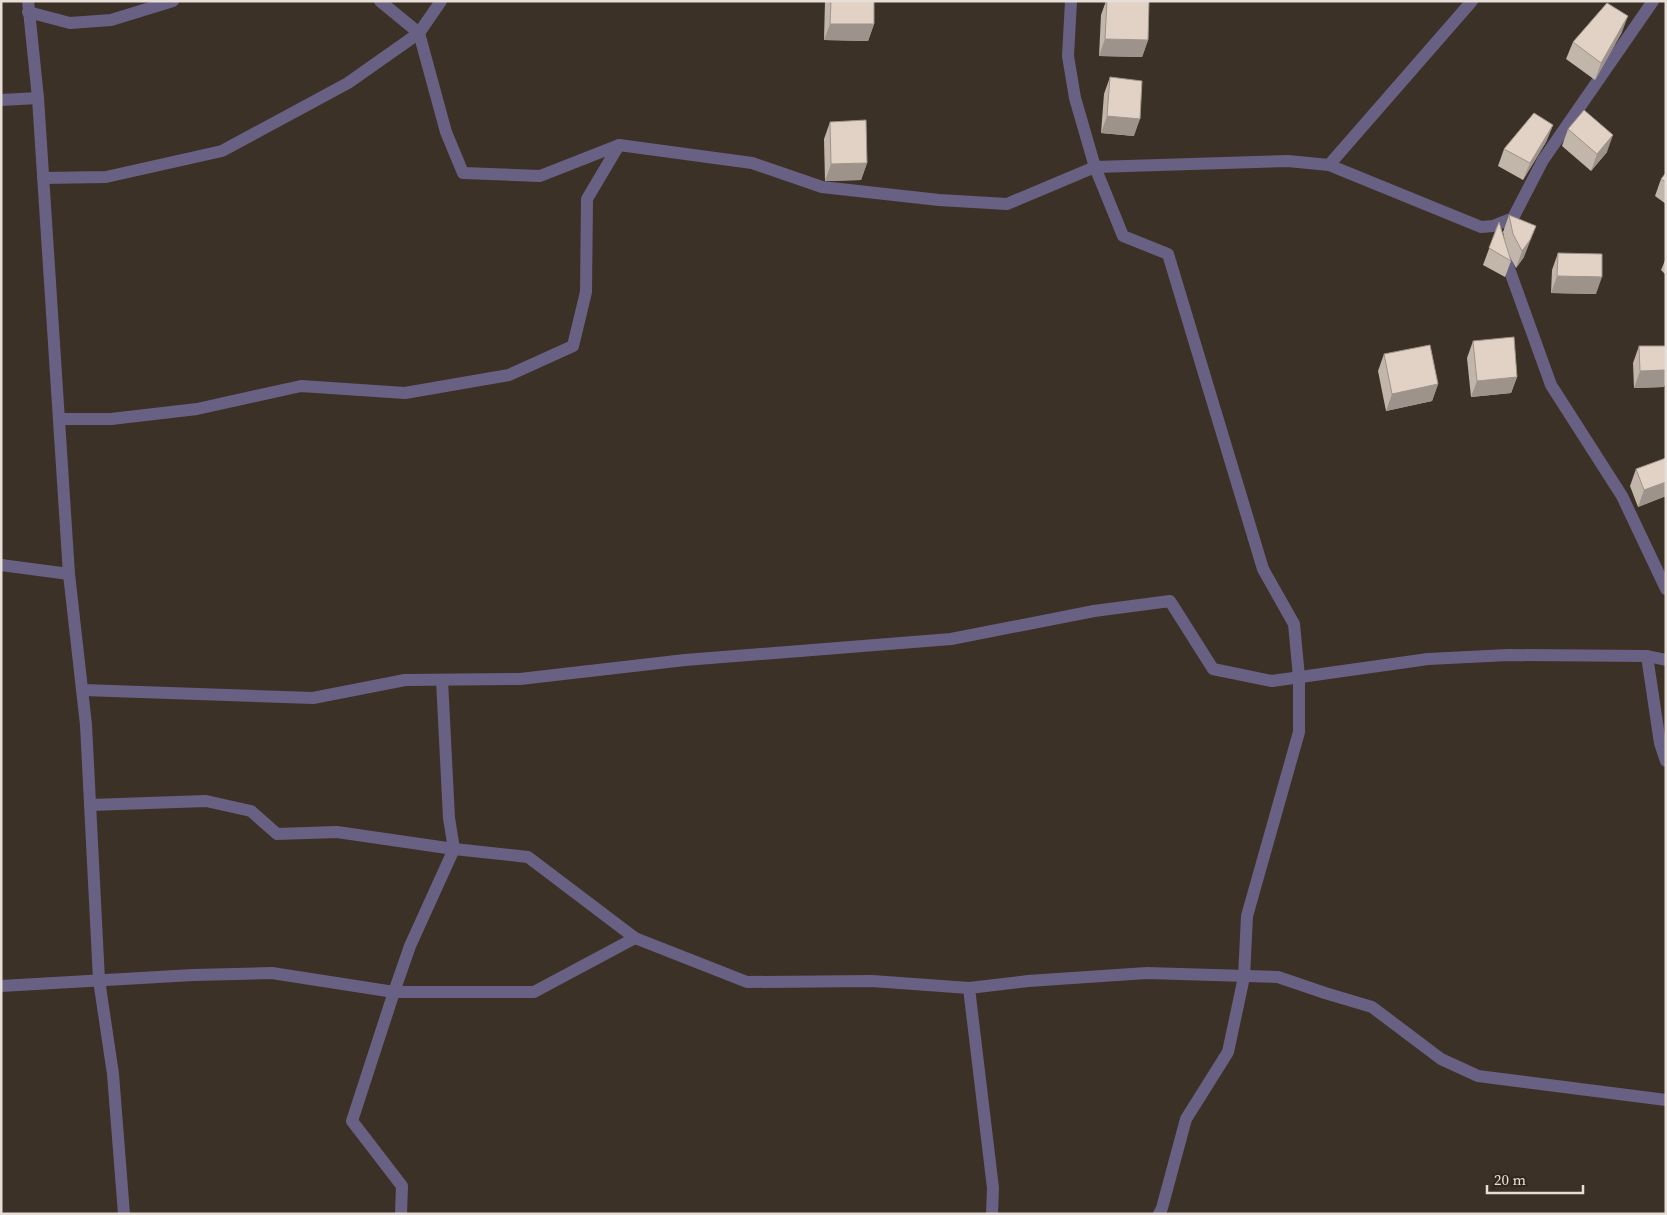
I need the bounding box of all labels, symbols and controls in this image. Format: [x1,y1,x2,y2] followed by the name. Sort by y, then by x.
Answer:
[1487,1162,1583,1194] scale bar
[1494,1169,1526,1190] text: 20 m

